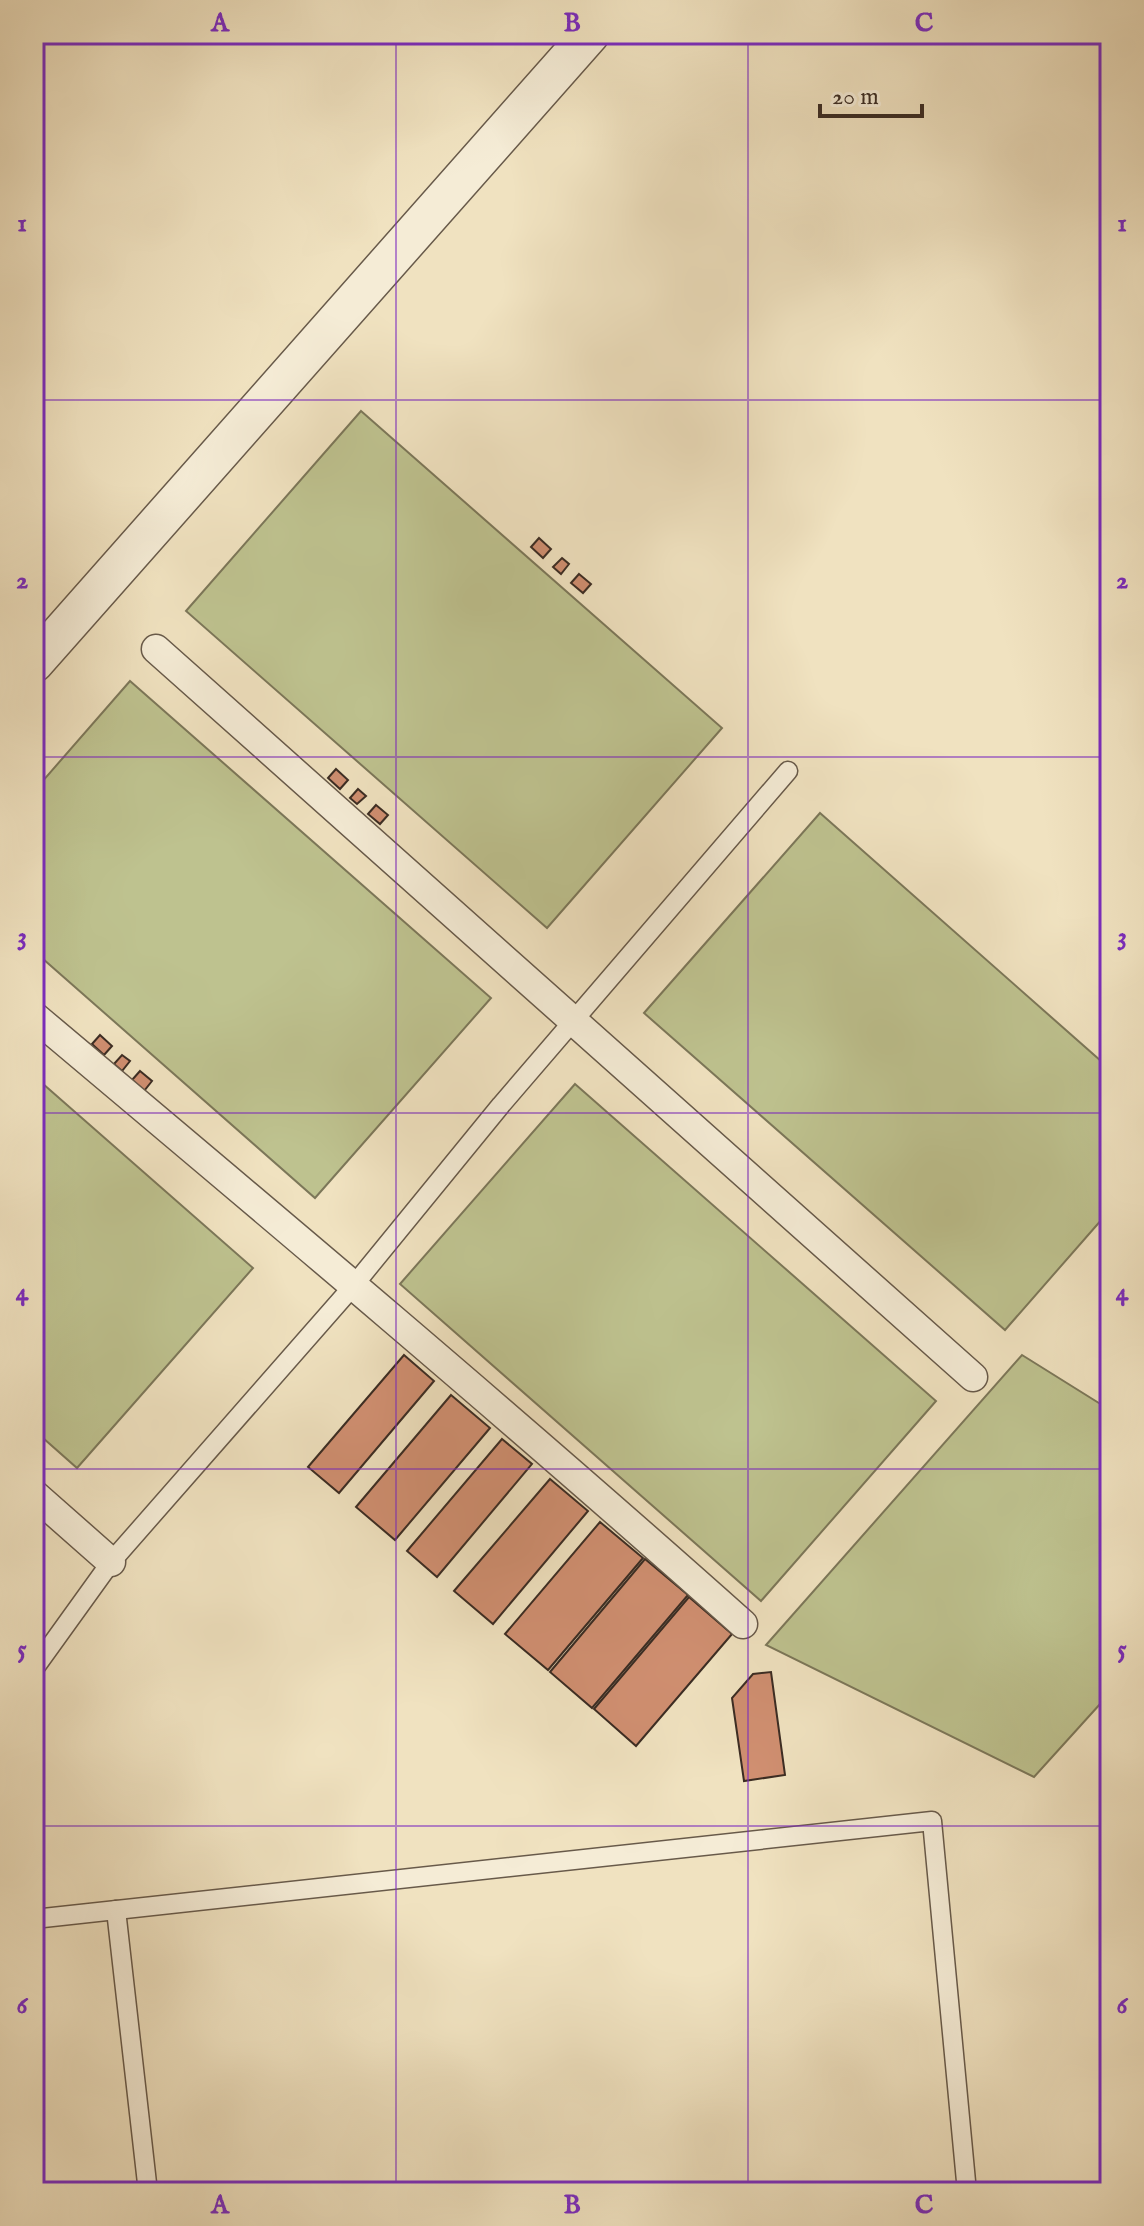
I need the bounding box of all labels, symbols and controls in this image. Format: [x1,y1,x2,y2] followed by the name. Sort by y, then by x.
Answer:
[210,7,230,40] text: A
[563,7,581,40] text: B
[915,7,934,40] text: C
[820,68,922,118] scale bar
[832,82,879,113] text: 20 m
[17,207,27,240] text: 1
[1117,207,1127,240] text: 1
[16,564,28,597] text: 2
[1116,564,1128,597] text: 2
[17,920,27,953] text: 3
[1117,920,1127,953] text: 3
[16,1276,30,1309] text: 4
[1116,1276,1130,1309] text: 4
[17,1633,27,1666] text: 5
[1117,1633,1127,1666] text: 5
[17,1989,29,2022] text: 6
[1117,1989,1129,2022] text: 6
[210,2189,230,2222] text: A
[563,2189,581,2222] text: B
[915,2189,934,2222] text: C

